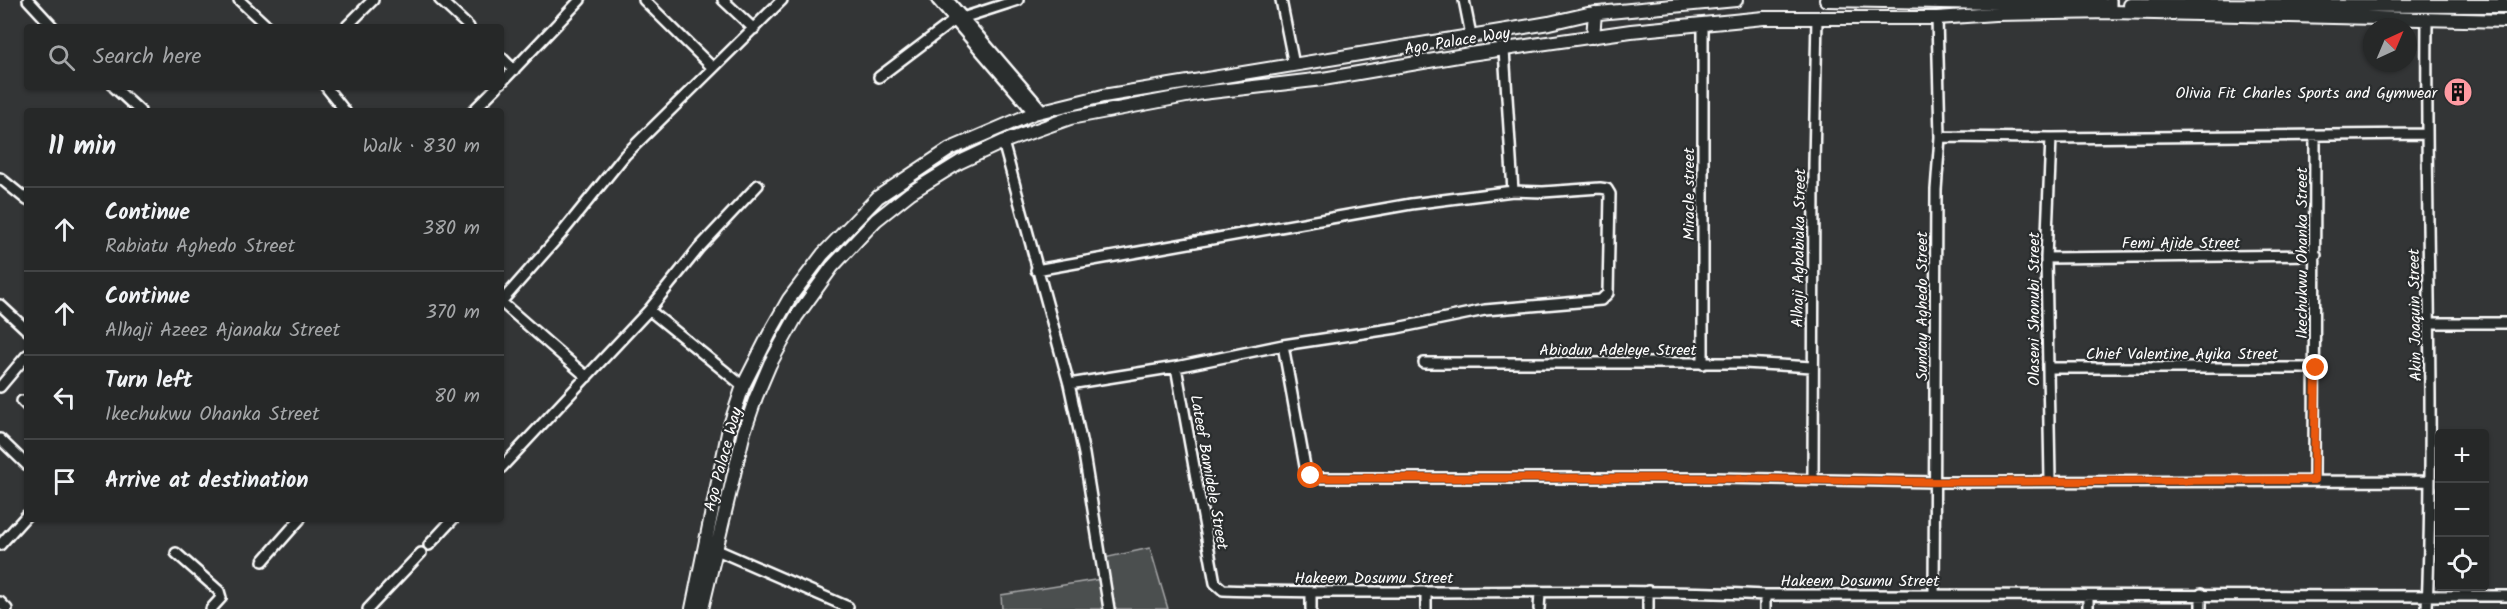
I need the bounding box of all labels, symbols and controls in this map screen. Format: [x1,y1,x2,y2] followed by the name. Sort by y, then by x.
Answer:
[2363,18,2417,72] north arrow
[1402,21,1512,62] street label: Ago Palace Way
[24,24,504,90] search box
[93,40,201,75] text: Search here
[45,41,78,74] icon: search
[2442,76,2474,108] building icon: Olivia Fit Charles Sports and Gymwear
[2176,81,2439,106] place label: Olivia Fit Charles Sports and Gymwear
[48,126,116,168] text: 11 min
[363,131,480,163] text: Walk · 830 m
[1677,147,1702,240] street label: Miracle street
[2290,166,2315,339] street label: Ikechukwu Ohanka Street
[1786,168,1813,328] street label: Alhaji Agbabiaka Street
[105,196,190,231] text: Continue
[48,213,81,246] icon: ahead
[423,213,480,245] text: 380 m
[1910,230,1935,381] street label: Sunday Aghedo Street
[105,231,295,263] text: Rabiatu Aghedo Street
[2022,231,2047,386] street label: Olaseni Shonubi Street
[2122,231,2241,256] street label: Femi Ajide Street
[2402,248,2429,382] street label: Akin Joaquin Street
[105,280,190,315] text: Continue
[48,297,81,330] icon: ahead
[425,297,480,329] text: 370 m
[105,315,340,347] text: Alhaji Azeez Ajanaku Street
[1539,338,1698,363] street label: Abiodun Adeleye Street
[2086,342,2279,367] street label: Chief Valentine Ayika Street
[2302,354,2328,380] route end
[105,364,192,399] text: Turn left
[48,381,81,414] icon: left
[434,381,480,413] text: 80 m
[1183,393,1235,552] street label: Lateef Bamidele Street
[105,399,320,431] text: Ikechukwu Ohanka Street
[698,404,749,514] street label: Ago Palace Way
[2435,429,2489,591] map controls
[2435,429,2489,483] button: +
[1297,462,1323,488] route start
[105,464,308,499] text: Arrive at destination
[48,465,81,498] icon: arrive
[2435,483,2489,537] button: −
[2435,537,2489,591] button: locate
[1295,566,1454,591] street label: Hakeem Dosumu Street
[1781,569,1940,594] street label: Hakeem Dosumu Street

